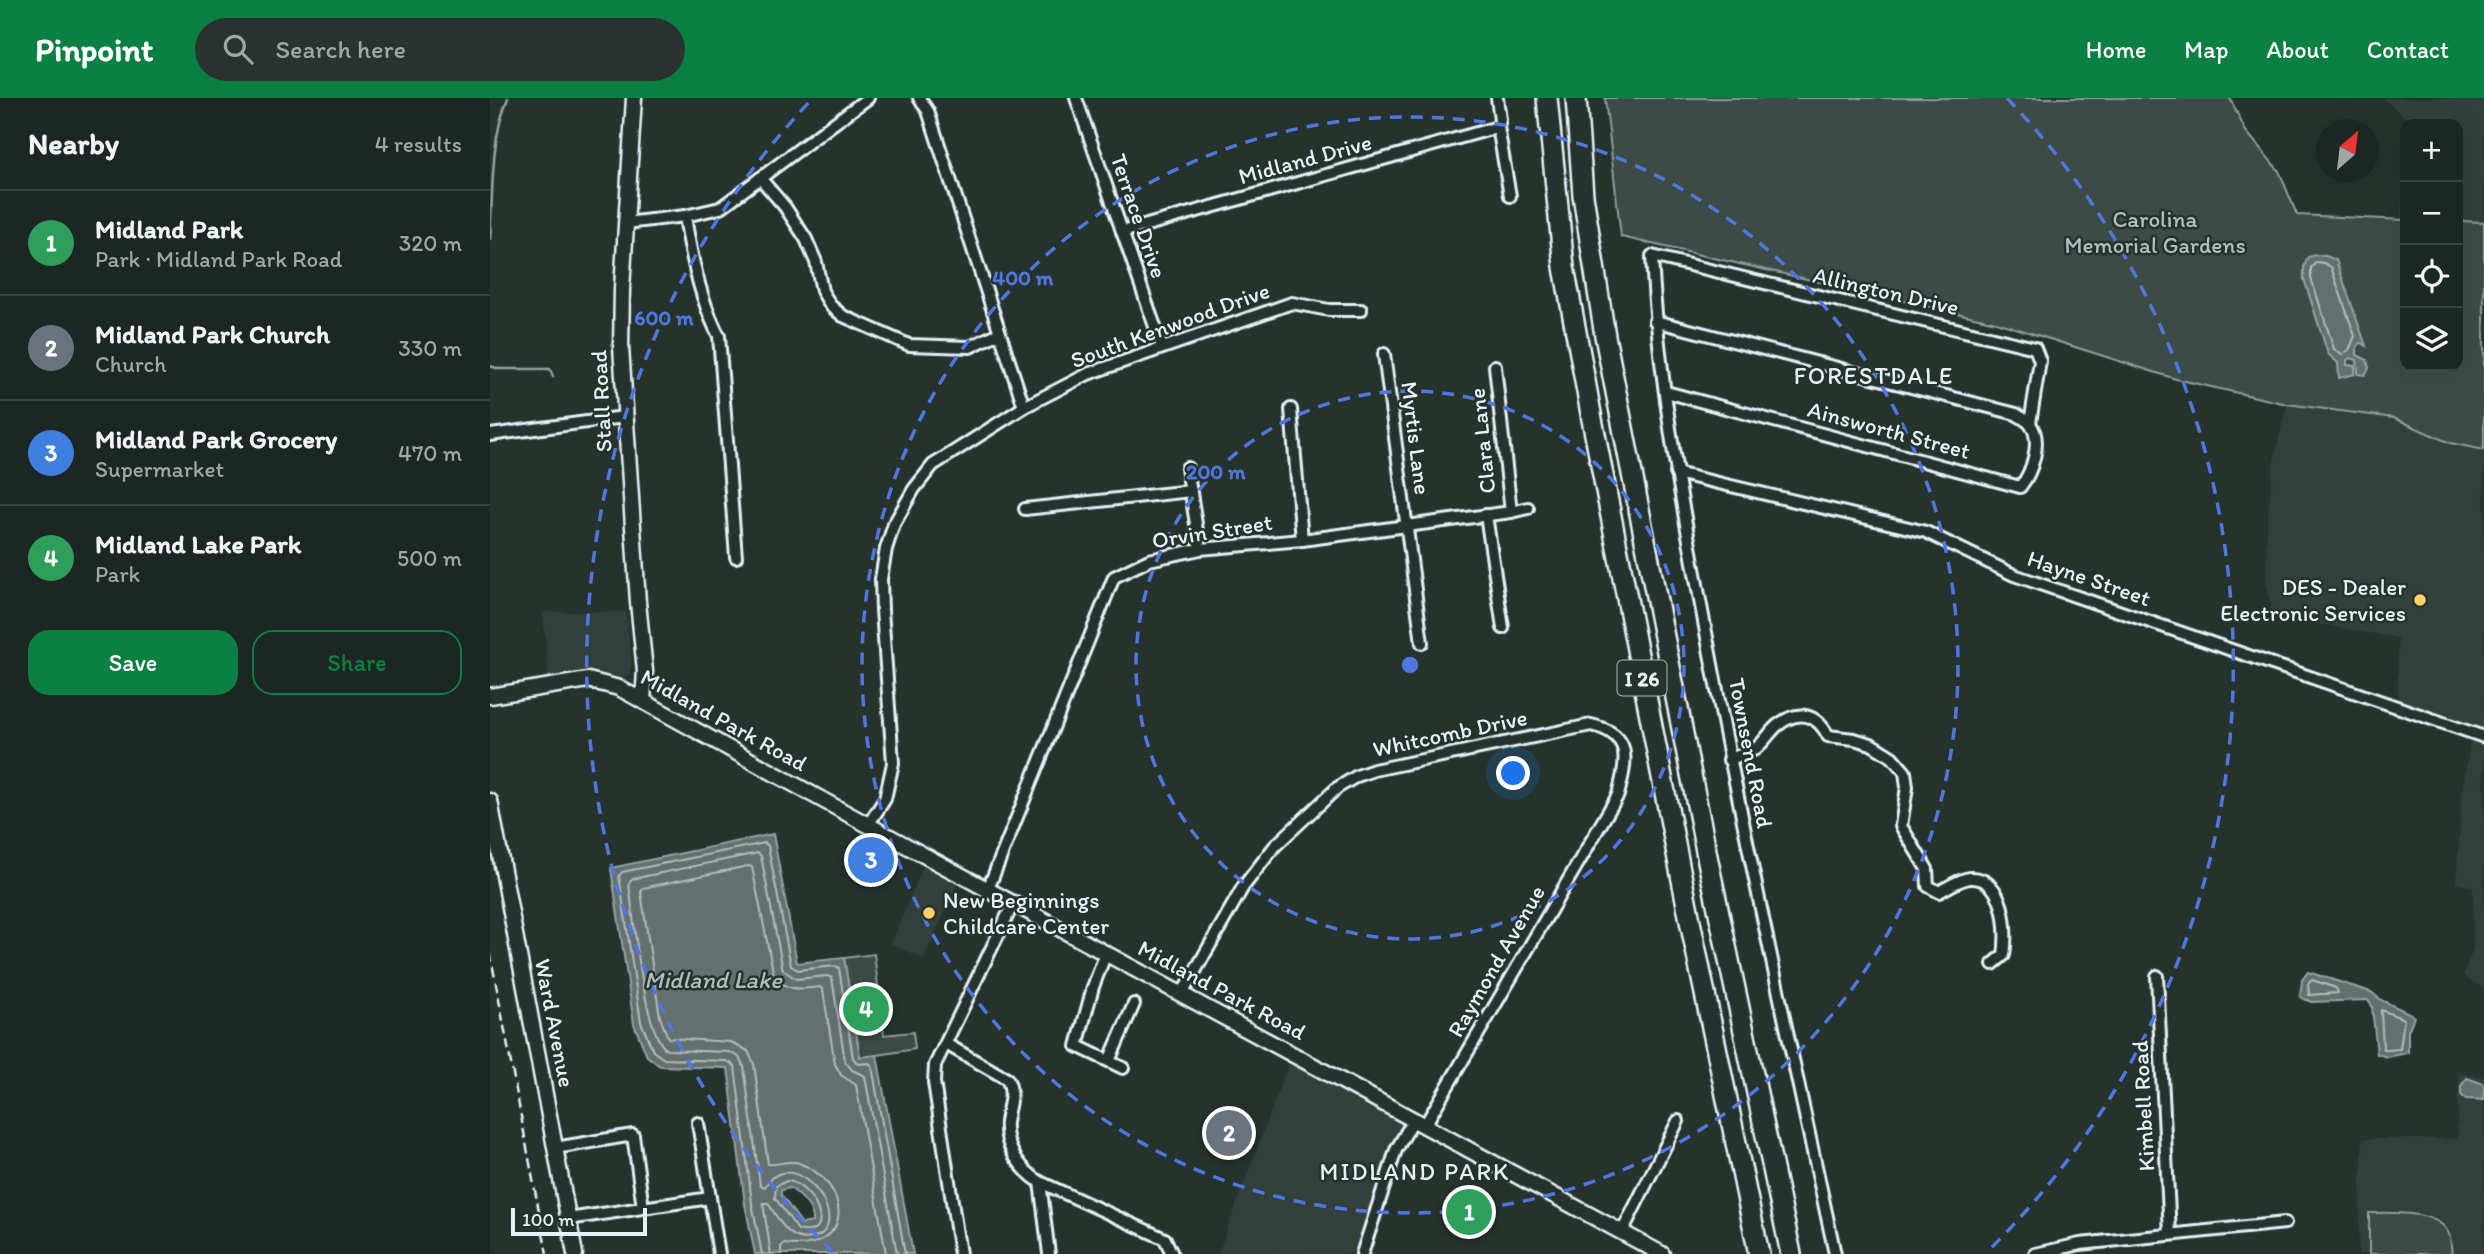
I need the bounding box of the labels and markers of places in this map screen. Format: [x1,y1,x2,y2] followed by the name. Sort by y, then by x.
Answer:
[2220,573,2406,627] place label: DES - Dealer Electronic Services
[2412,592,2428,608] marker: DES - Dealer Electronic Services
[1398,653,1422,677] centre of rings
[848,834,894,886] pin: 3
[943,886,1109,940] place label: New Beginnings Childcare Center
[921,905,937,921] marker: New Beginnings Childcare Center
[843,983,889,1035] pin: 4
[1206,1107,1252,1159] pin: 2
[1446,1186,1492,1238] pin: 1

